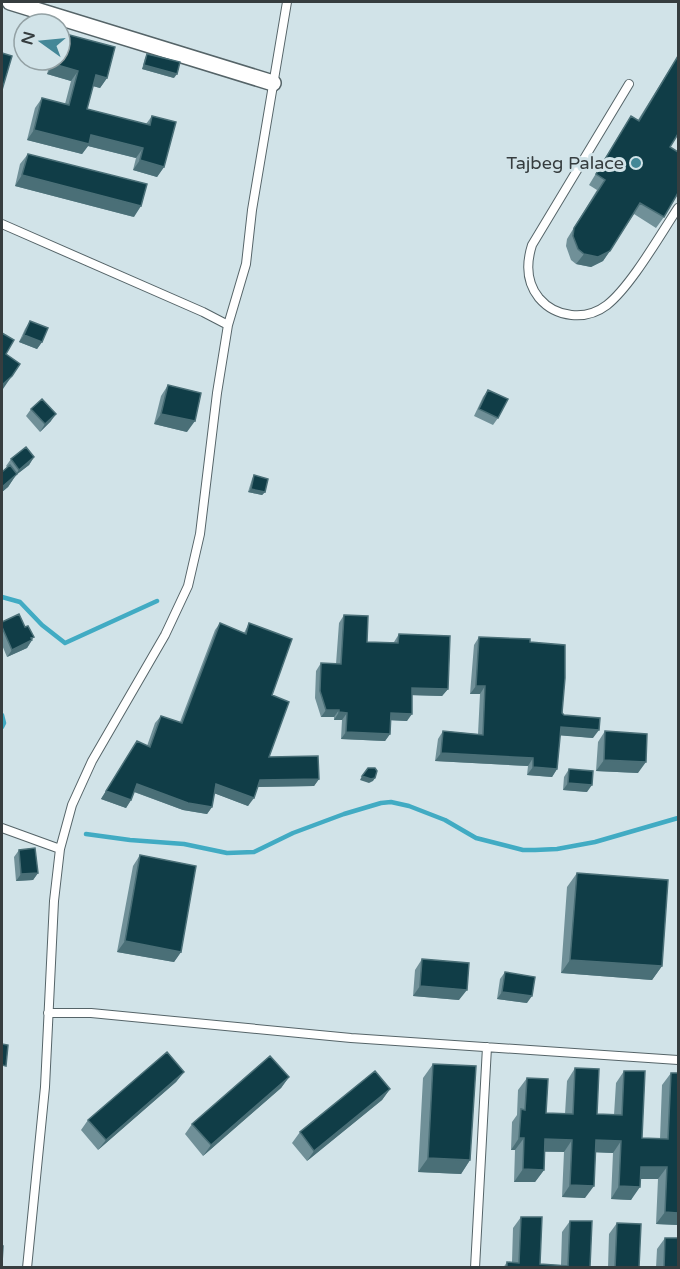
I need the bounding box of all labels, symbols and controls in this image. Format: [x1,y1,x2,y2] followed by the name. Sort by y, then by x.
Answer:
[12,12,72,72] north arrow
[17,30,40,47] text: N
[506,152,624,174] place label: Tajbeg Palace
[629,156,643,170] marker: Tajbeg Palace

